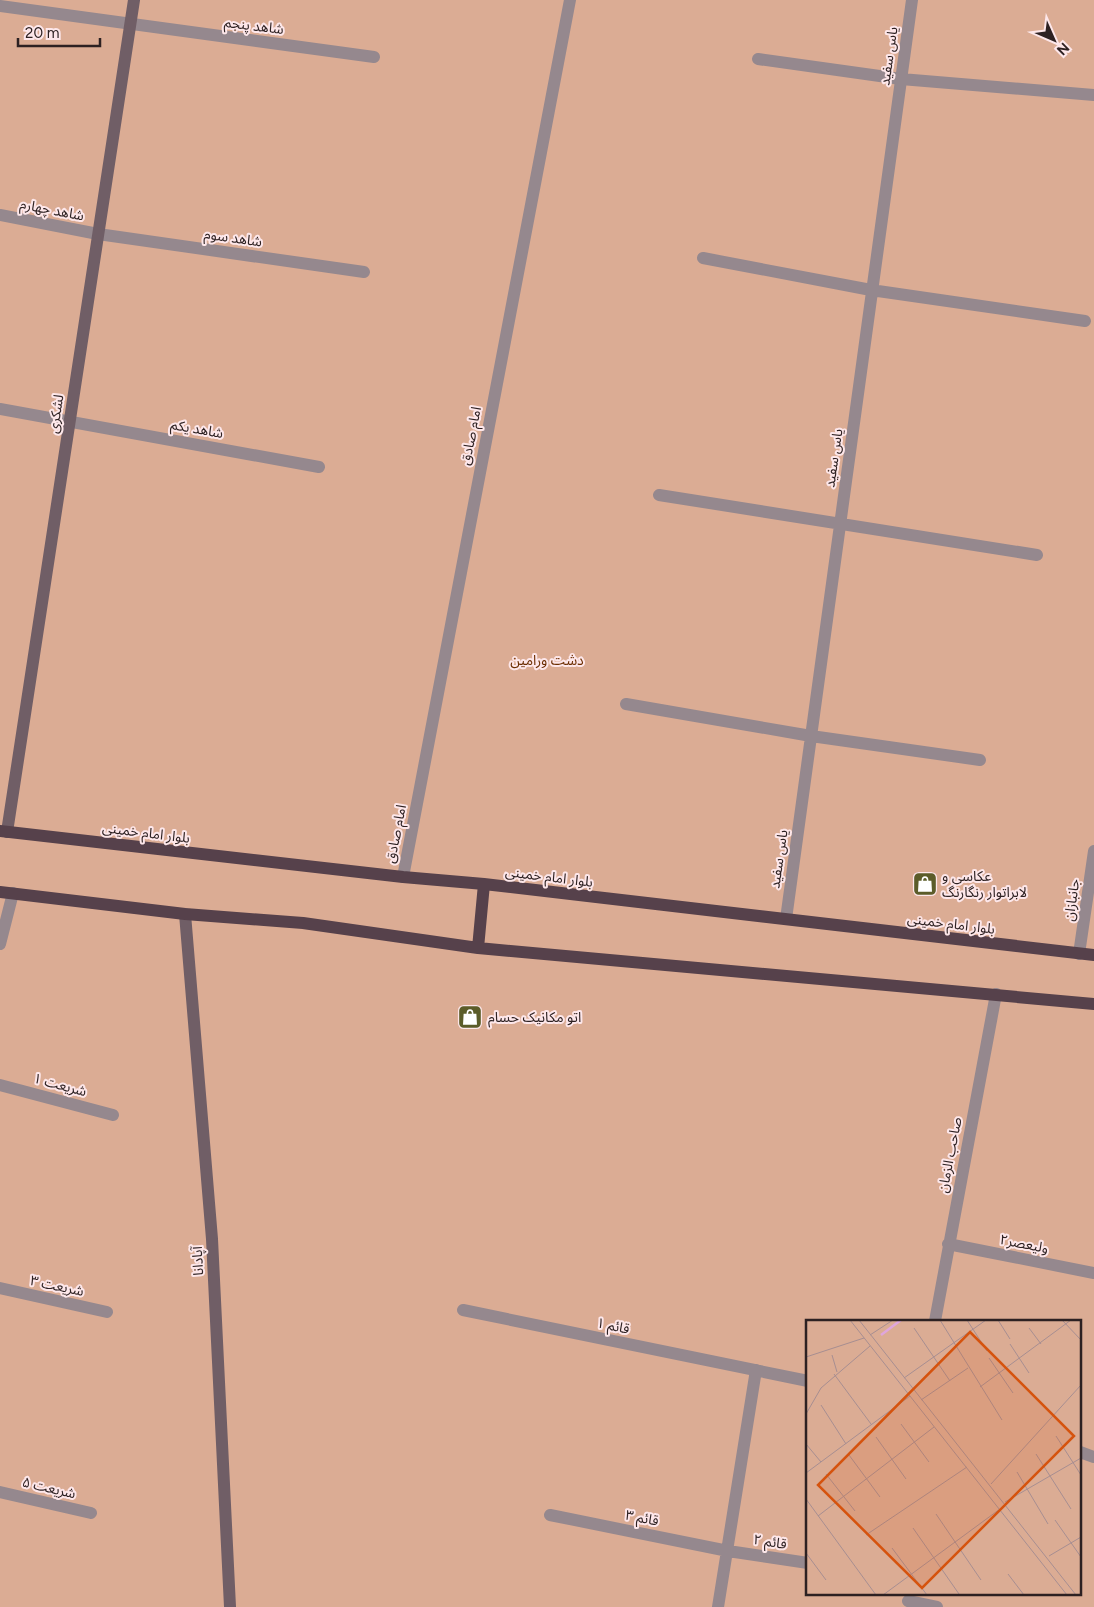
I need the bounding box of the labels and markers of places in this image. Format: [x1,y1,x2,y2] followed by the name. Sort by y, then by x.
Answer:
[942,868,1027,901] place label: عکاسی و لابراتوار رنگارنگ
[912,871,938,897] shop icon: عکاسی و لابراتوار رنگارنگ
[457,1004,483,1030] shop icon: اتو مکانیک حسام
[488,1009,581,1028] place label: اتو مکانیک حسام

